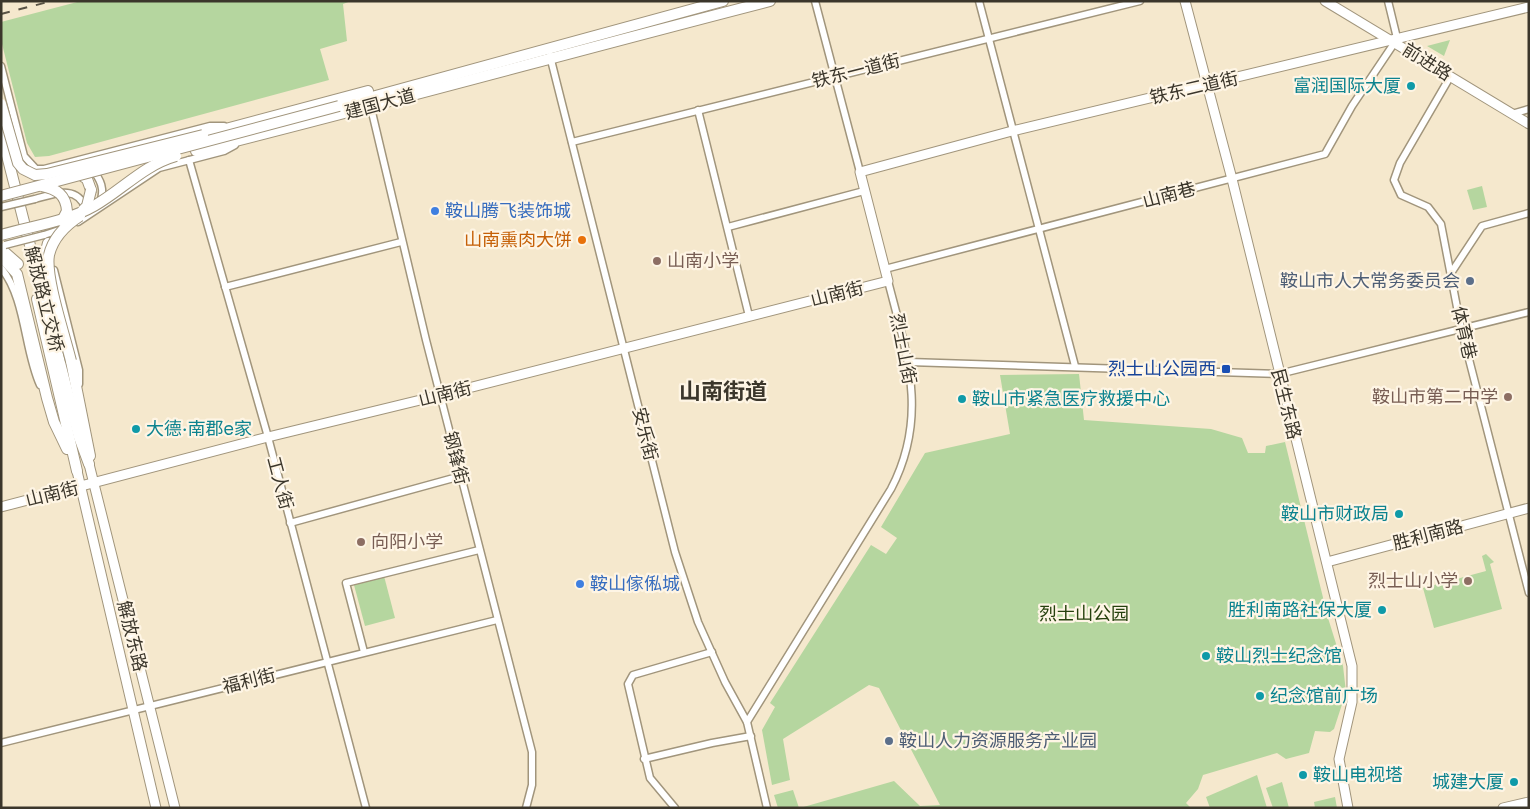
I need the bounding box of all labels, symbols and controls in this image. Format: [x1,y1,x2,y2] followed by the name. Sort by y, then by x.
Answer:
[1399,38,1456,85] street label: 前进路
[809,48,902,92] street label: 铁东一道街
[1147,66,1240,108] street label: 铁东二道街
[1293,74,1401,96] place label: 富润国际大厦
[1405,80,1417,92] marker: 富润国际大厦
[342,83,417,123] street label: 建国大道
[1140,176,1198,212] street label: 山南巷
[445,199,571,221] place label: 鞍山腾飞装饰城
[429,205,441,217] marker: 鞍山腾飞装饰城
[464,228,572,250] place label: 山南熏肉大饼
[576,234,588,246] marker: 山南熏肉大饼
[21,244,69,354] street label: 解放路立交桥
[667,249,739,271] place label: 山南小学
[651,255,663,267] marker: 山南小学
[1280,269,1460,291] place label: 鞍山市人大常务委员会
[1464,275,1476,287] marker: 鞍山市人大常务委员会
[808,276,866,310] street label: 山南街
[1448,304,1482,362] street label: 体育巷
[886,311,922,386] street label: 烈士山街
[1108,357,1216,379] place label: 烈士山公园西
[1220,363,1232,375] marker: 烈士山公园西
[1268,366,1306,441] street label: 民生东路
[416,376,474,410] street label: 山南街
[679,377,767,404] district label: 山南街道
[1372,385,1498,407] place label: 鞍山市第二中学
[972,387,1170,409] place label: 鞍山市紧急医疗救援中心
[1502,391,1514,403] marker: 鞍山市第二中学
[956,393,968,405] marker: 鞍山市紧急医疗救援中心
[629,405,663,463] street label: 安乐街
[146,417,252,439] place label: 大德·南郡e家
[130,423,142,435] marker: 大德·南郡e家
[440,429,474,487] street label: 钢锋街
[263,454,299,512] street label: 工人街
[23,476,81,510] street label: 山南街
[1281,502,1389,524] place label: 鞍山市财政局
[1393,508,1405,520] marker: 鞍山市财政局
[1390,514,1465,554] street label: 胜利南路
[371,530,443,552] place label: 向阳小学
[355,536,367,548] marker: 向阳小学
[1368,569,1458,591] place label: 烈士山小学
[590,572,680,594] place label: 鞍山傢俬城
[1462,575,1474,587] marker: 烈士山小学
[574,578,586,590] marker: 鞍山傢俬城
[114,598,152,673] street label: 解放东路
[1228,598,1372,620] place label: 胜利南路社保大厦
[1039,602,1129,624] park label: 烈士山公园
[1376,604,1388,616] marker: 胜利南路社保大厦
[1216,644,1342,666] place label: 鞍山烈士纪念馆
[1200,650,1212,662] marker: 鞍山烈士纪念馆
[220,663,278,697] street label: 福利街
[1270,684,1378,706] place label: 纪念馆前广场
[1254,690,1266,702] marker: 纪念馆前广场
[899,729,1097,751] place label: 鞍山人力资源服务产业园
[883,735,895,747] marker: 鞍山人力资源服务产业园
[1313,763,1403,785] place label: 鞍山电视塔
[1297,769,1309,781] marker: 鞍山电视塔
[1432,770,1504,792] place label: 城建大厦
[1508,776,1520,788] marker: 城建大厦

